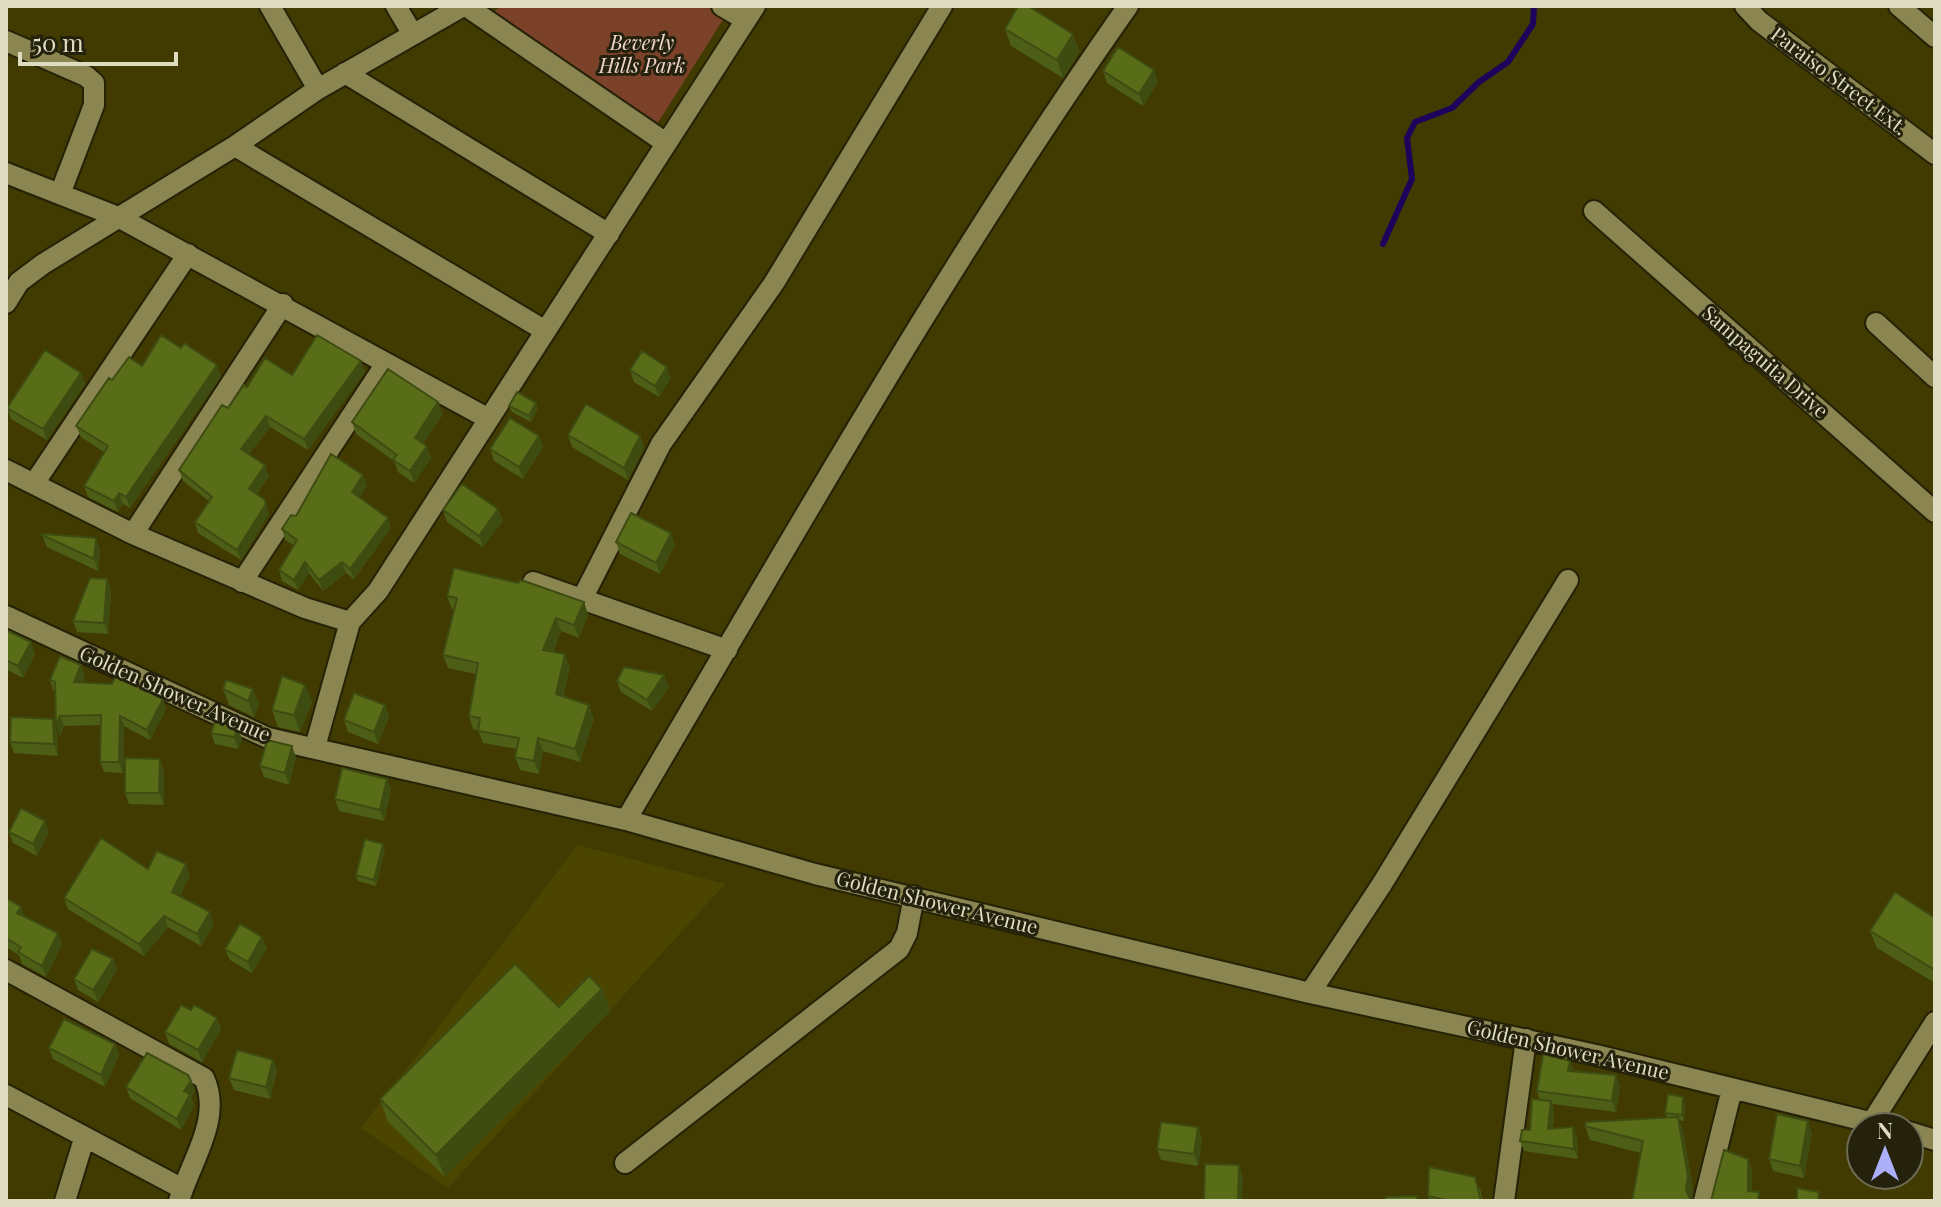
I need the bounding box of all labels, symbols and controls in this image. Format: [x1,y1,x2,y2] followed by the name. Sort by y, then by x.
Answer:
[20,16,176,66] scale bar
[1766,20,1914,140] street label: Paraiso Street Ext.
[32,26,84,58] text: 50 m
[598,28,685,78] park label: Beverly Hills Park
[1697,299,1835,423] street label: Sampaguita Drive
[76,638,275,747] street label: Golden Shower Avenue
[834,863,1041,940] street label: Golden Shower Avenue
[1465,1012,1672,1085] street label: Golden Shower Avenue
[1845,1111,1925,1191] north arrow
[1877,1115,1893,1145] text: N

